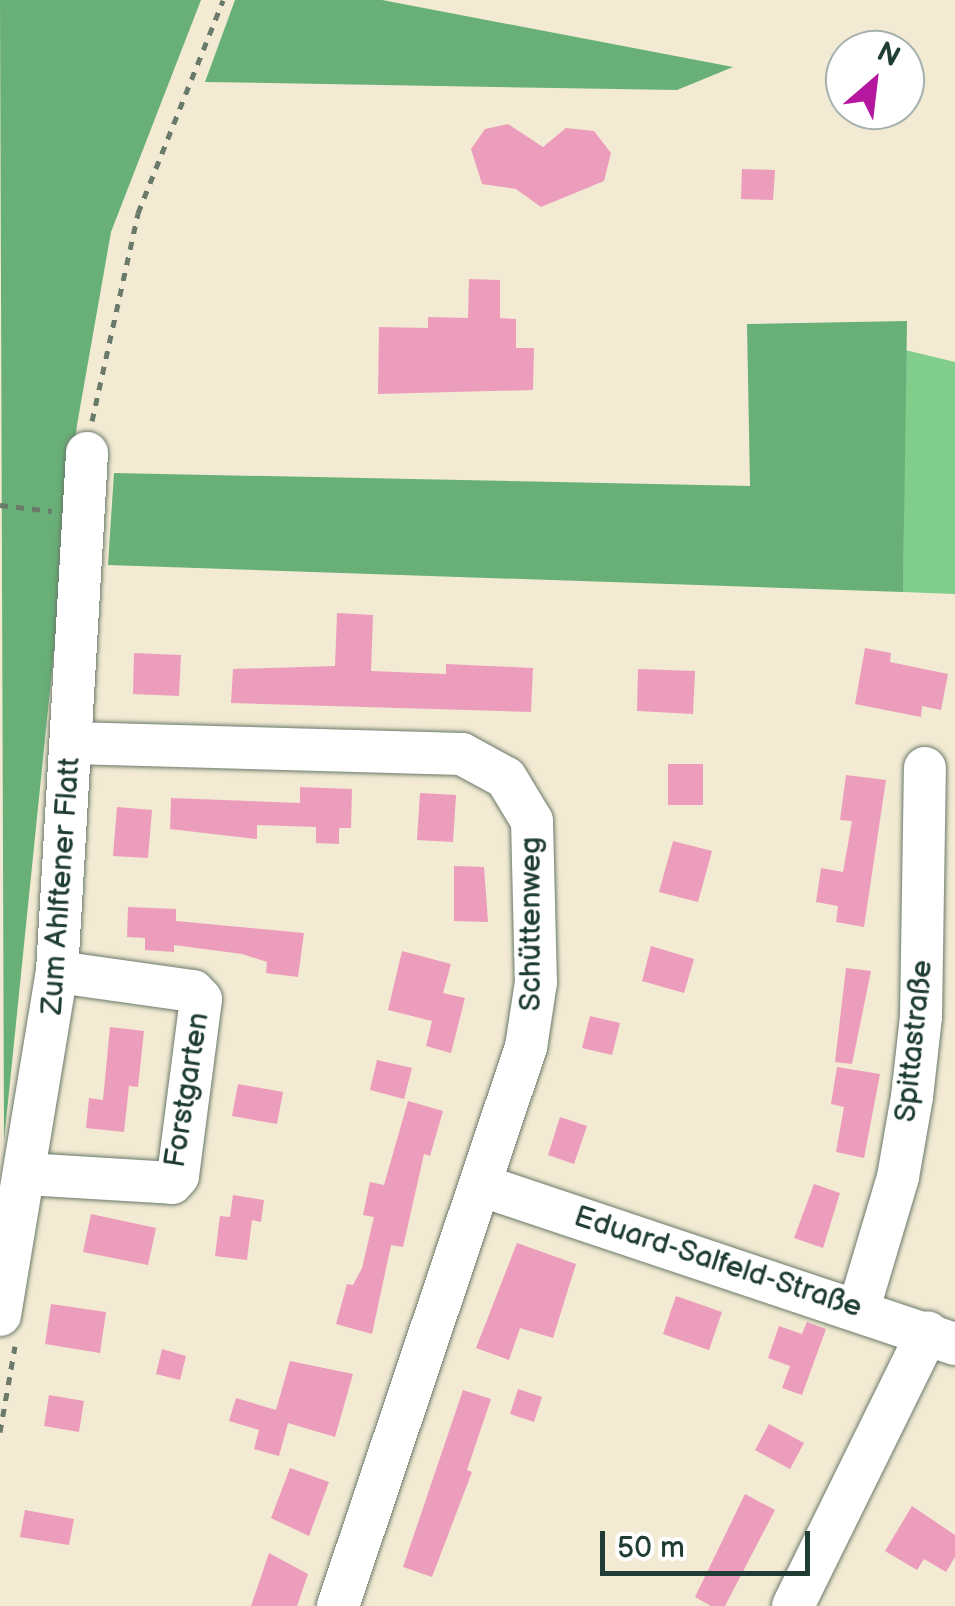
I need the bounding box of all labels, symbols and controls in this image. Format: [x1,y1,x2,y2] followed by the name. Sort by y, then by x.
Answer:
[825,30,925,130] north arrow
[871,35,905,74] text: N
[34,756,88,1016] street label: Zum Ahlftener Flatt
[513,837,549,1011] street label: Schüttenweg
[888,958,940,1124] street label: Spittastraße
[157,1010,217,1170] street label: Forstgarten
[570,1198,866,1326] street label: Eduard-Salfeld-Straße
[605,1511,815,1573] scale bar
[617,1530,685,1566] text: 50 m

